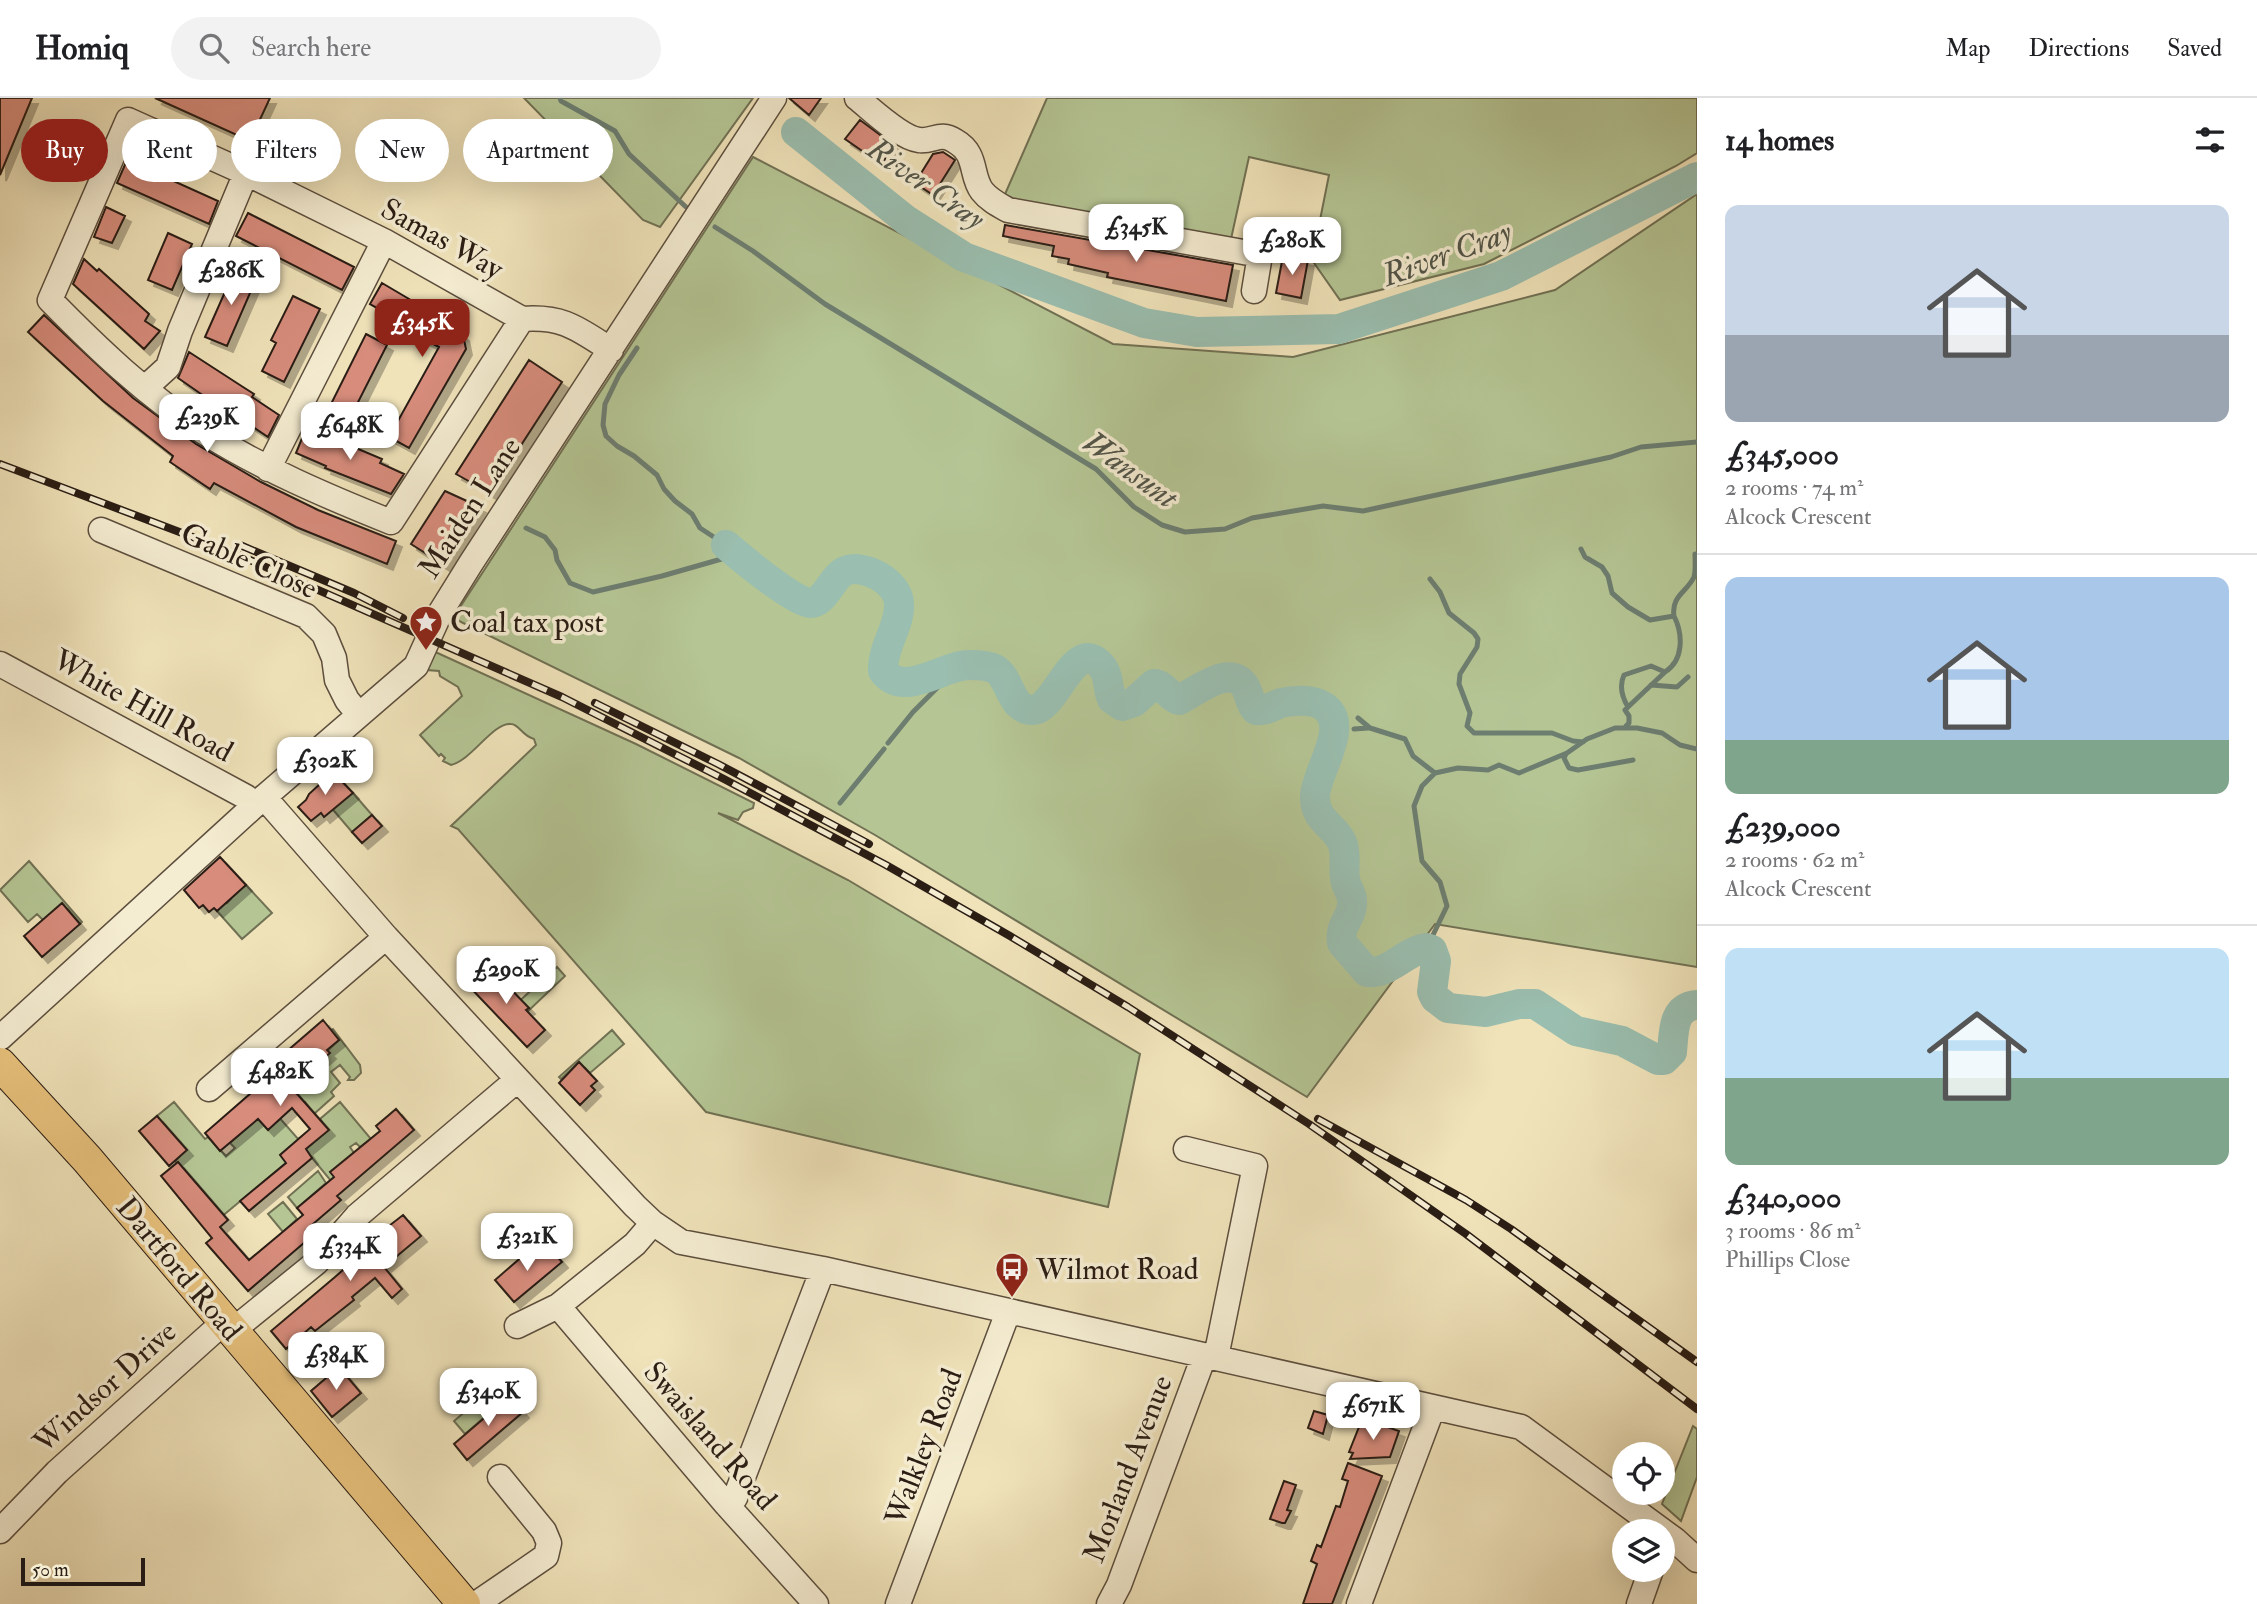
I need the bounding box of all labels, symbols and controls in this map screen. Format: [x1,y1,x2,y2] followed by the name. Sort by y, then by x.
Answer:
[171,17,661,80] search box
[35,28,129,69] text: Homiq
[195,29,233,67] icon: search
[251,32,371,64] text: Search here
[1945,33,1990,64] text: Map
[2028,33,2129,64] text: Directions
[2167,33,2222,64] text: Saved
[21,119,108,182] chip: Buy
[122,119,217,182] chip: Rent
[231,119,341,182] chip: Filters
[355,119,449,182] chip: New
[463,119,613,182] chip: Apartment
[2191,121,2229,159] icon: filters
[1725,122,1834,159] text: 14 homes
[859,128,993,239] water label: River Cray
[374,190,510,288] street label: Samas Way
[1087,204,1185,264] pin: £345K
[1105,212,1167,241] text: £345K
[1376,212,1517,296] water label: River Cray
[1243,218,1341,277] pin: £280K
[1259,225,1325,254] text: £280K
[182,248,280,307] pin: £286K
[1914,250,2040,376] icon: home
[198,255,264,284] text: £286K
[373,300,471,359] pin: £345K
[391,307,453,336] text: £345K
[158,394,256,454] pin: £239K
[175,402,239,431] text: £239K
[301,402,399,462] pin: £648K
[317,410,383,439] text: £648K
[1075,422,1187,519] water label: Wansunt
[411,431,529,585] street label: Maiden Lane
[1725,436,1839,473] text: £345,000
[1725,473,1864,502] text: 2 rooms · 74 m²
[1725,502,1872,531] text: Alcock Crescent
[175,515,323,607] street label: Gable Close
[407,603,445,652] place icon: Coal tax post
[450,604,604,641] place label: Coal tax post
[1914,622,2040,748] icon: home
[46,641,240,771] street label: White Hill Road
[276,738,374,797] pin: £302K
[293,745,357,774] text: £302K
[1725,808,1841,845] text: £239,000
[1725,845,1864,874] text: 2 rooms · 62 m²
[1725,874,1872,903] text: Alcock Crescent
[457,946,555,1006] pin: £290K
[473,954,539,983] text: £290K
[1914,993,2040,1119] icon: home
[231,1048,329,1108] pin: £482K
[247,1056,313,1085] text: £482K
[1725,1179,1841,1216] text: £340,000
[108,1190,250,1349] street label: Dartford Road
[478,1214,576,1273] pin: £321K
[1725,1216,1861,1245] text: 3 rooms · 86 m²
[497,1221,557,1250] text: £321K
[301,1224,399,1283] pin: £334K
[319,1231,381,1260] text: £334K
[1725,1245,1850,1274] text: Phillips Close
[993,1250,1031,1299] bus stop icon: Wilmot Road
[1035,1251,1199,1288] place label: Wilmot Road
[25,1313,184,1461] street label: Windsor Drive
[287,1332,385,1392] pin: £384K
[304,1340,368,1369] text: £384K
[636,1354,785,1518] street label: Swaisland Road
[877,1363,971,1531] street label: Walkley Road
[439,1368,537,1428] pin: £340K
[1075,1370,1181,1568] street label: Morland Avenue
[456,1376,520,1405] text: £340K
[1324,1382,1422,1442] pin: £671K
[1342,1390,1404,1419] text: £671K
[1612,1442,1675,1582] map controls
[1612,1442,1675,1505] button: locate
[1612,1519,1675,1582] button: layers
[21,1555,145,1587] scale bar
[32,1558,69,1582] text: 50 m

